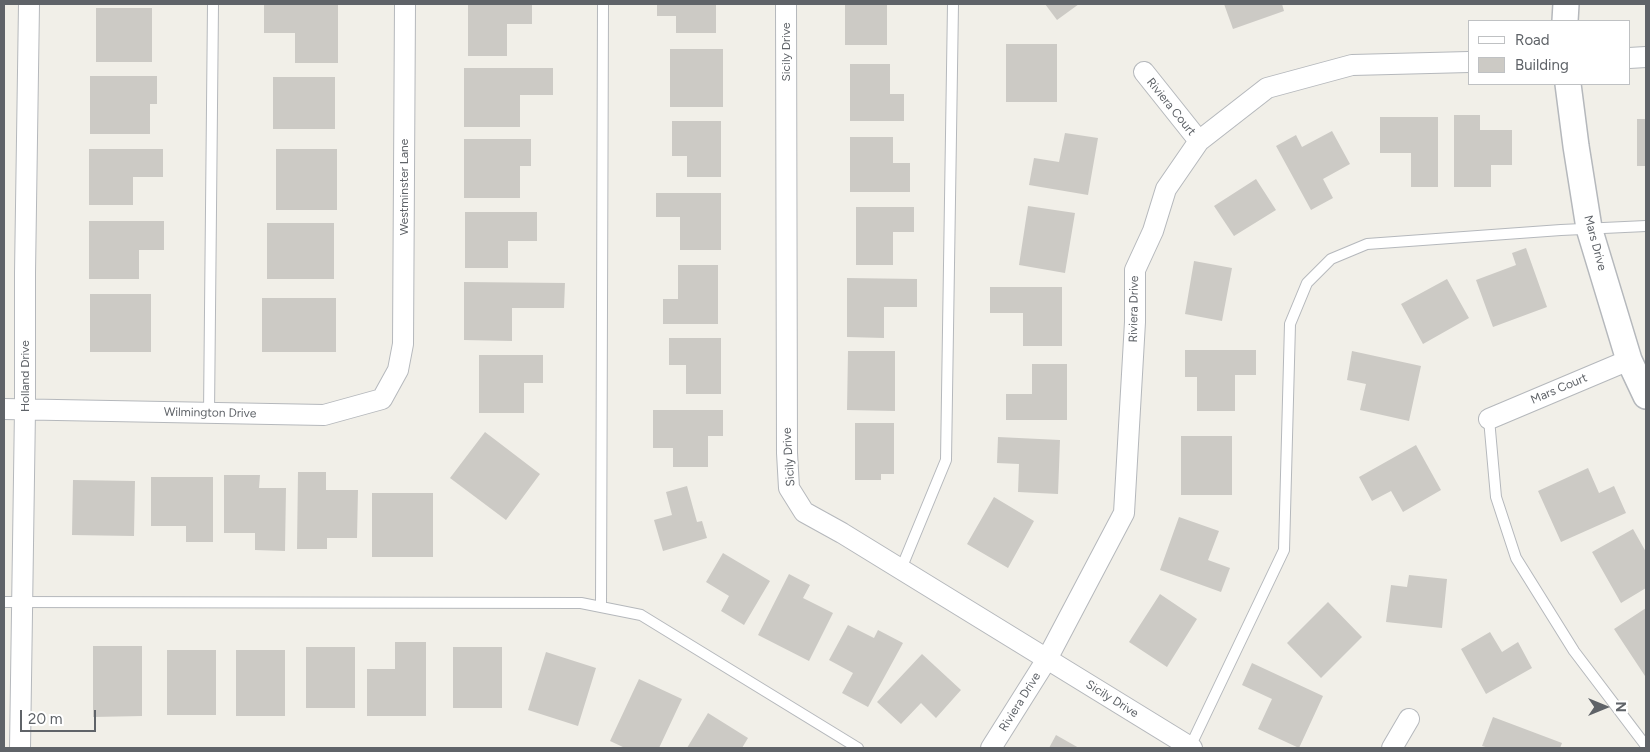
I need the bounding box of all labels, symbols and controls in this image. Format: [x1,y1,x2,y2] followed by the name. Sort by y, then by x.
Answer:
[1468,20,1630,85] legend
[779,22,793,82] street label: Sicily Drive
[1515,31,1550,49] text: Road
[1515,56,1569,74] text: Building
[1143,75,1199,139] street label: Riviera Court
[397,139,411,235] street label: Westminster Lane
[1581,214,1609,272] street label: Mars Drive
[1126,275,1142,343] street label: Riviera Drive
[18,340,32,412] street label: Holland Drive
[1529,371,1589,407] street label: Mars Court
[164,405,256,421] street label: Wilmington Drive
[780,427,798,487] street label: Sicily Drive
[996,670,1044,734] street label: Riviera Drive
[1083,677,1141,721] street label: Sicily Drive
[1580,682,1630,732] north arrow
[22,700,99,732] scale bar
[1612,702,1629,712] text: N
[28,710,62,728] text: 20 m

